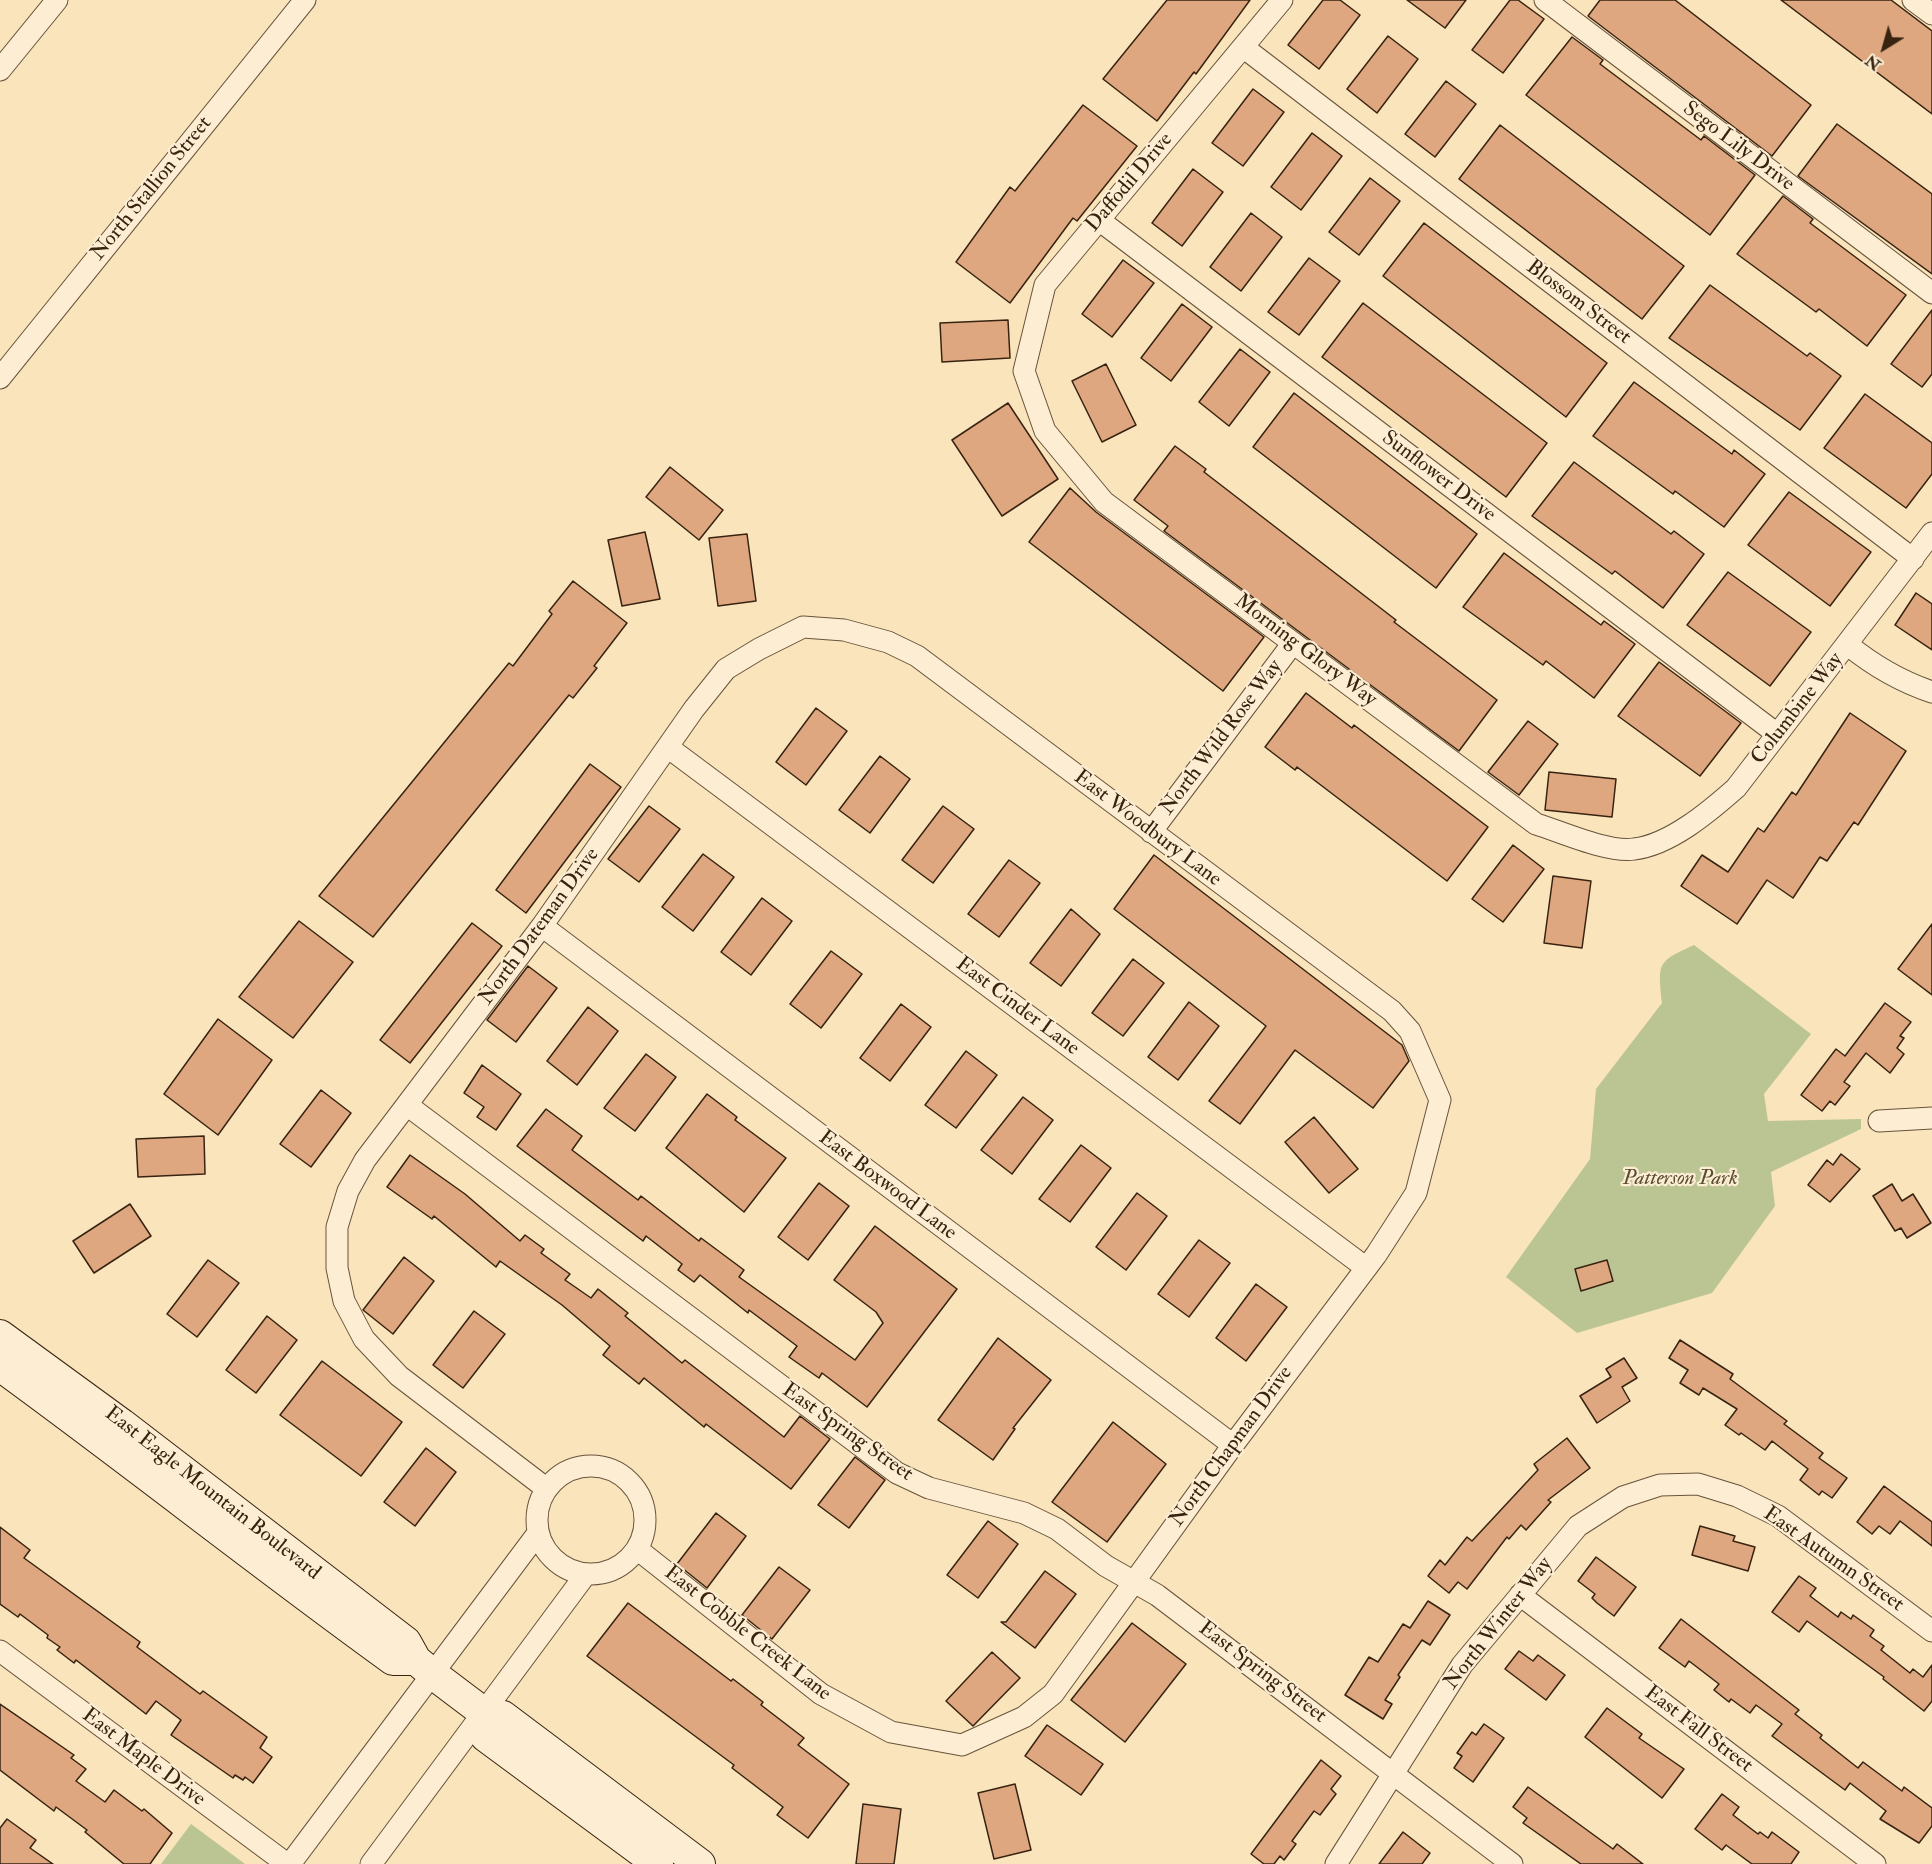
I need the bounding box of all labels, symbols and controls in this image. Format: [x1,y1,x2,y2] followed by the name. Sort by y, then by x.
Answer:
[1854,18,1914,78] north arrow
[1861,50,1885,75] text: N
[1677,97,1799,197] street label: Sego Lily Drive
[86,112,218,266] street label: North Stallion Street
[1081,128,1179,238] street label: Daffodil Drive
[1521,255,1635,351] street label: Blossom Street
[1376,426,1500,528] street label: Sunflower Drive
[1229,589,1381,713] street label: Morning Glory Way
[1747,648,1849,770] street label: Columbine Way
[1155,655,1289,821] street label: North Wild Rose Way
[1068,765,1226,893] street label: East Woodbury Lane
[475,844,605,1010] street label: North Dateman Drive
[950,952,1084,1062] street label: East Cinder Lane
[813,1126,961,1246] street label: East Boxwood Lane
[1622,1166,1738,1192] park label: Patterson Park
[1165,1362,1299,1532] street label: North Chapman Drive
[777,1379,917,1487] street label: East Spring Street
[99,1402,325,1586] street label: East Eagle Mountain Boulevard
[1758,1502,1908,1618] street label: East Autumn Street
[1439,1553,1559,1695] street label: North Winter Way
[658,1561,836,1707] street label: East Cobble Creek Lane
[1193,1617,1331,1729] street label: East Spring Street
[1639,1681,1757,1779] street label: East Fall Street
[76,1703,210,1813] street label: East Maple Drive

